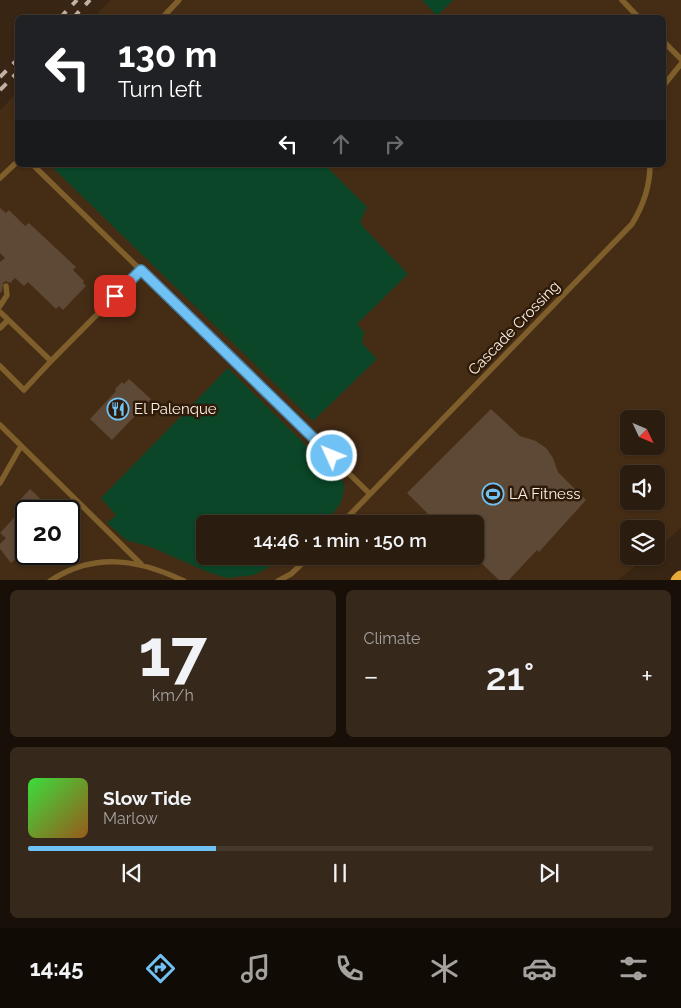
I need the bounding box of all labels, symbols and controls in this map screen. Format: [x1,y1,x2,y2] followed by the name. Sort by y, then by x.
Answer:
[118,34,217,75] text: 130 m
[35,35,100,100] icon: left
[118,76,202,102] text: Turn left
[274,130,302,158] icon: left
[327,130,355,158] icon: ahead
[380,130,408,158] icon: right
[94,275,136,317] pin
[464,277,564,379] street label: Cascade Crossing
[101,282,129,310] icon: arrive
[106,397,130,421] restaurant icon: El Palenque
[134,400,217,418] place label: El Palenque
[620,410,665,455] north arrow
[620,410,665,565] map controls
[305,429,357,481] position arrow
[620,465,665,510] button: sound
[481,482,505,506] sports icon: LA Fitness
[509,485,580,503] place label: LA Fitness
[15,500,80,565] speed limit sign: 20
[620,520,665,565] button: layers
[253,529,427,551] text: 14:46 · 1 min · 150 m
[138,615,207,691] text: 17
[364,629,420,648] text: Climate
[486,654,534,699] text: 21°
[364,660,379,693] text: −
[641,660,653,693] text: +
[152,686,194,705] text: km/h
[103,787,192,809] text: Slow Tide
[103,809,158,828] text: Marlow
[118,859,146,887] icon: previous
[326,859,354,887] icon: pause
[535,859,563,887] icon: next
[143,951,178,986] icon: directions
[238,951,273,986] icon: music
[332,951,367,986] icon: phone
[427,951,462,986] icon: climate
[522,951,557,986] icon: car
[616,951,651,986] icon: filters
[30,955,83,981] text: 14:45

